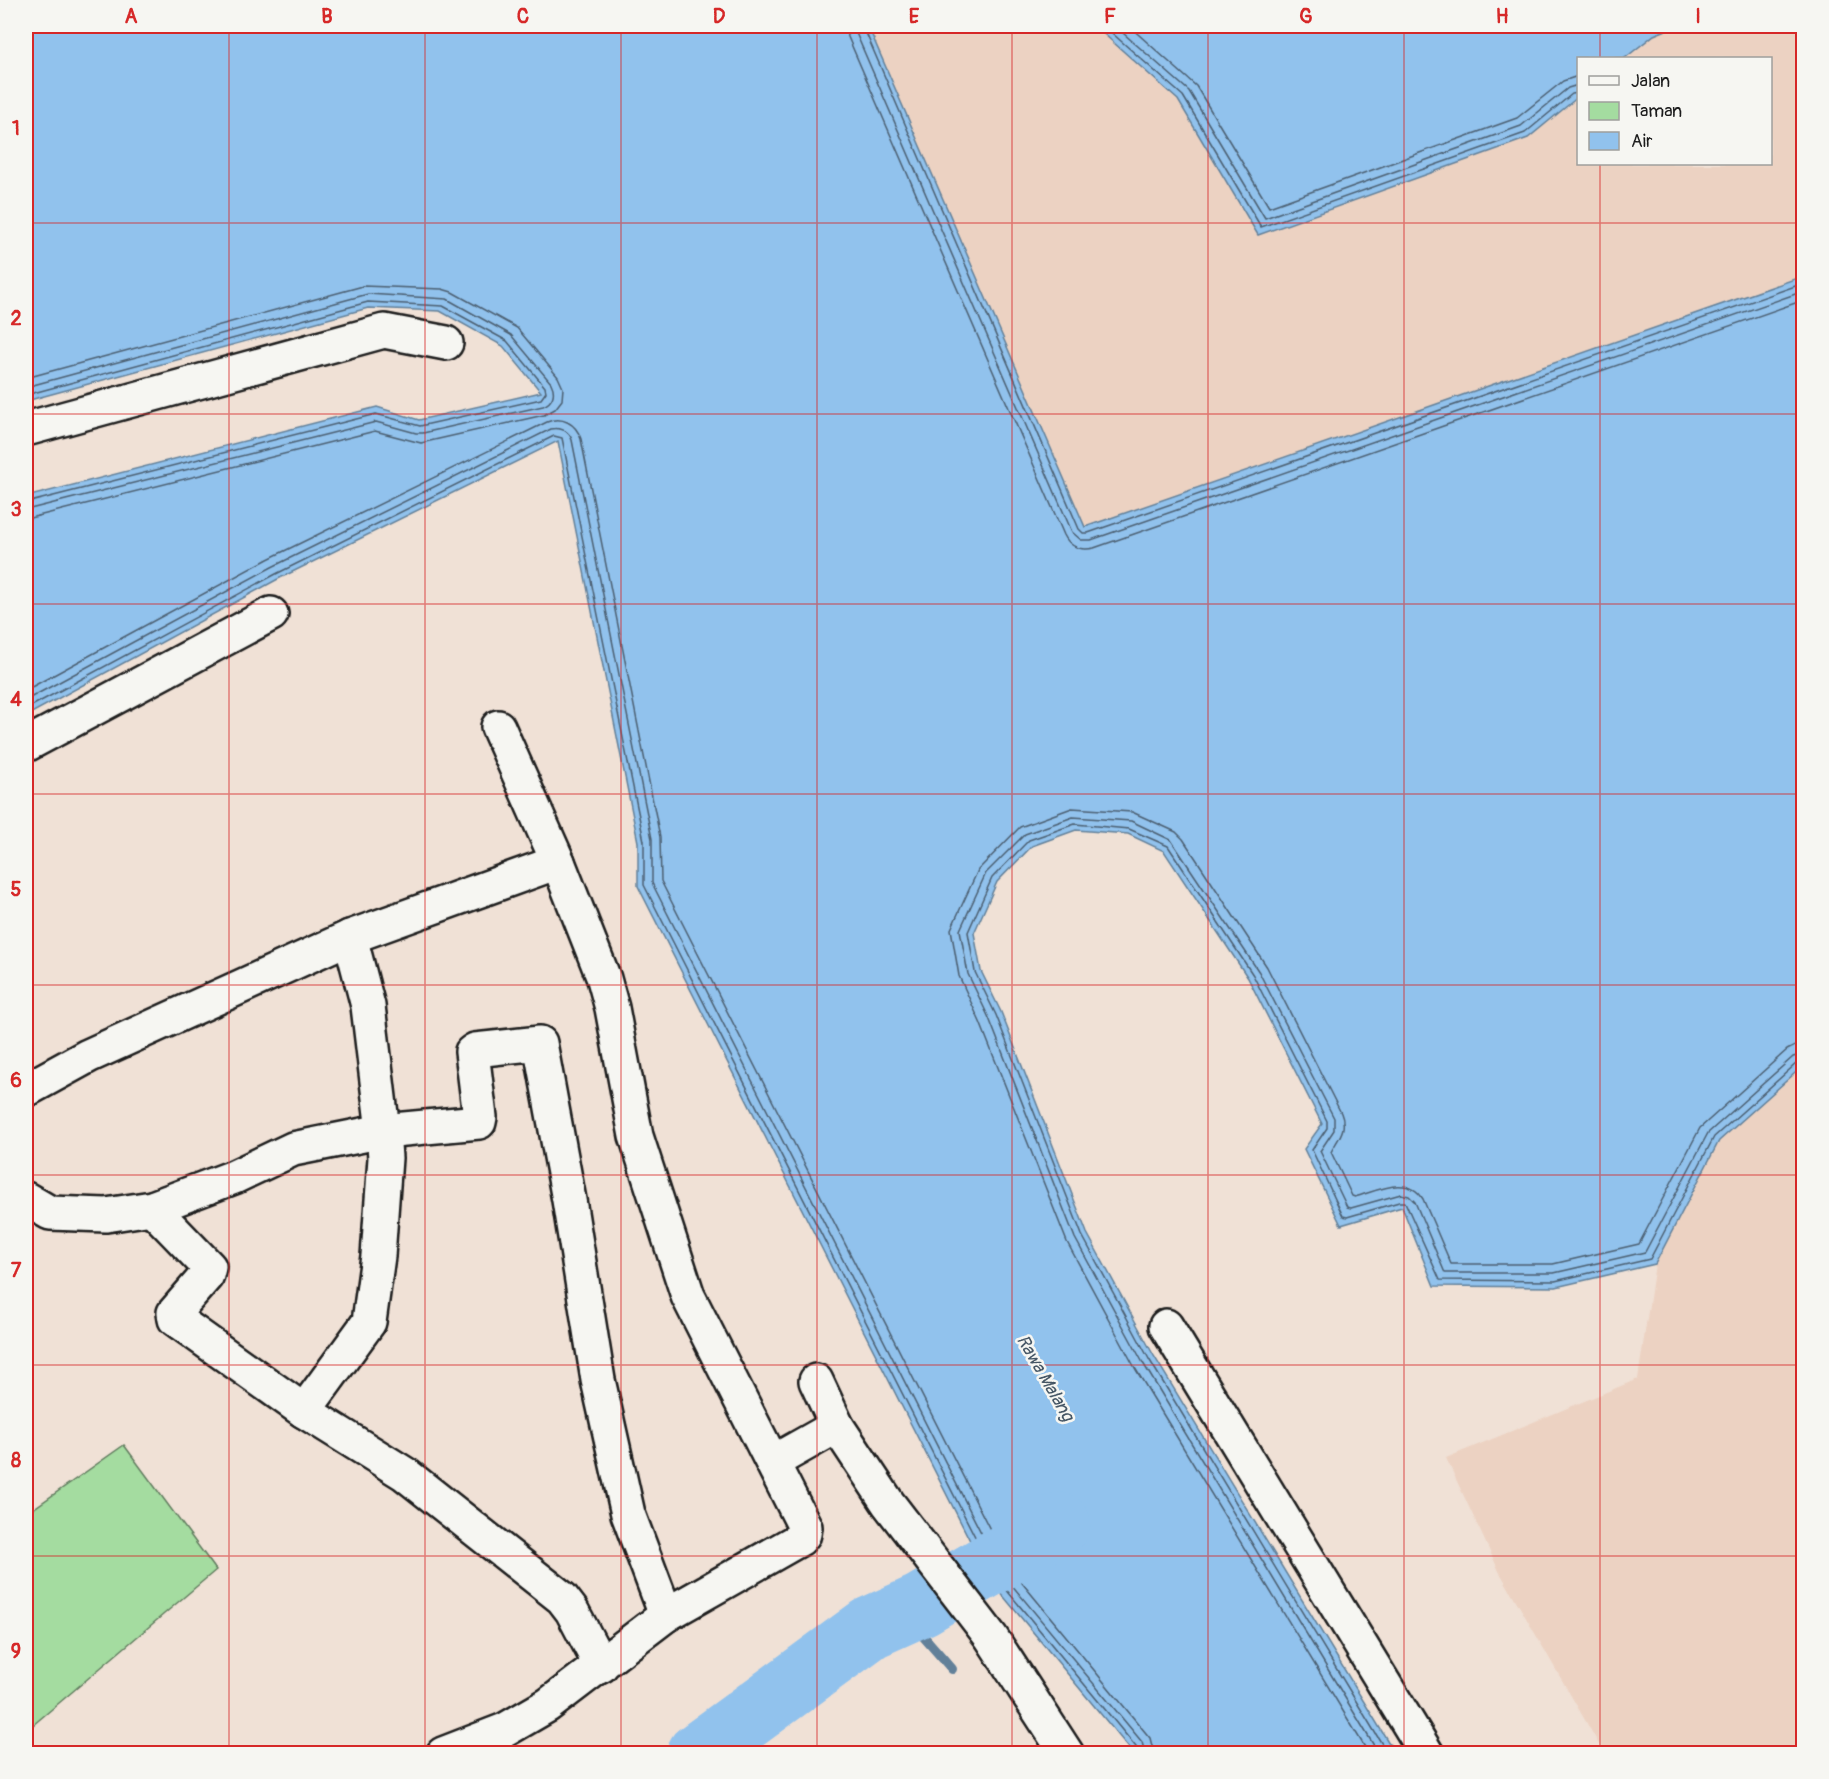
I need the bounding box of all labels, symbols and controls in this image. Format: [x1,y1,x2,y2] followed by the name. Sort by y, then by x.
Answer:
[125,4,138,29] text: A
[321,4,333,29] text: B
[517,4,529,29] text: C
[713,4,726,29] text: D
[909,4,920,29] text: E
[1104,4,1116,29] text: F
[1299,4,1313,29] text: G
[1496,4,1509,29] text: H
[1695,4,1701,29] text: I
[1577,57,1772,165] legend
[1631,70,1670,93] text: Jalan
[1631,100,1682,123] text: Taman
[12,116,20,141] text: 1
[1631,130,1653,153] text: Air
[10,306,22,331] text: 2
[10,497,22,522] text: 3
[10,687,22,712] text: 4
[11,877,22,902] text: 5
[10,1068,22,1093] text: 6
[11,1258,22,1283] text: 7
[1011,1331,1080,1427] water label: Rawa Malang
[11,1448,21,1473] text: 8
[11,1639,21,1664] text: 9

